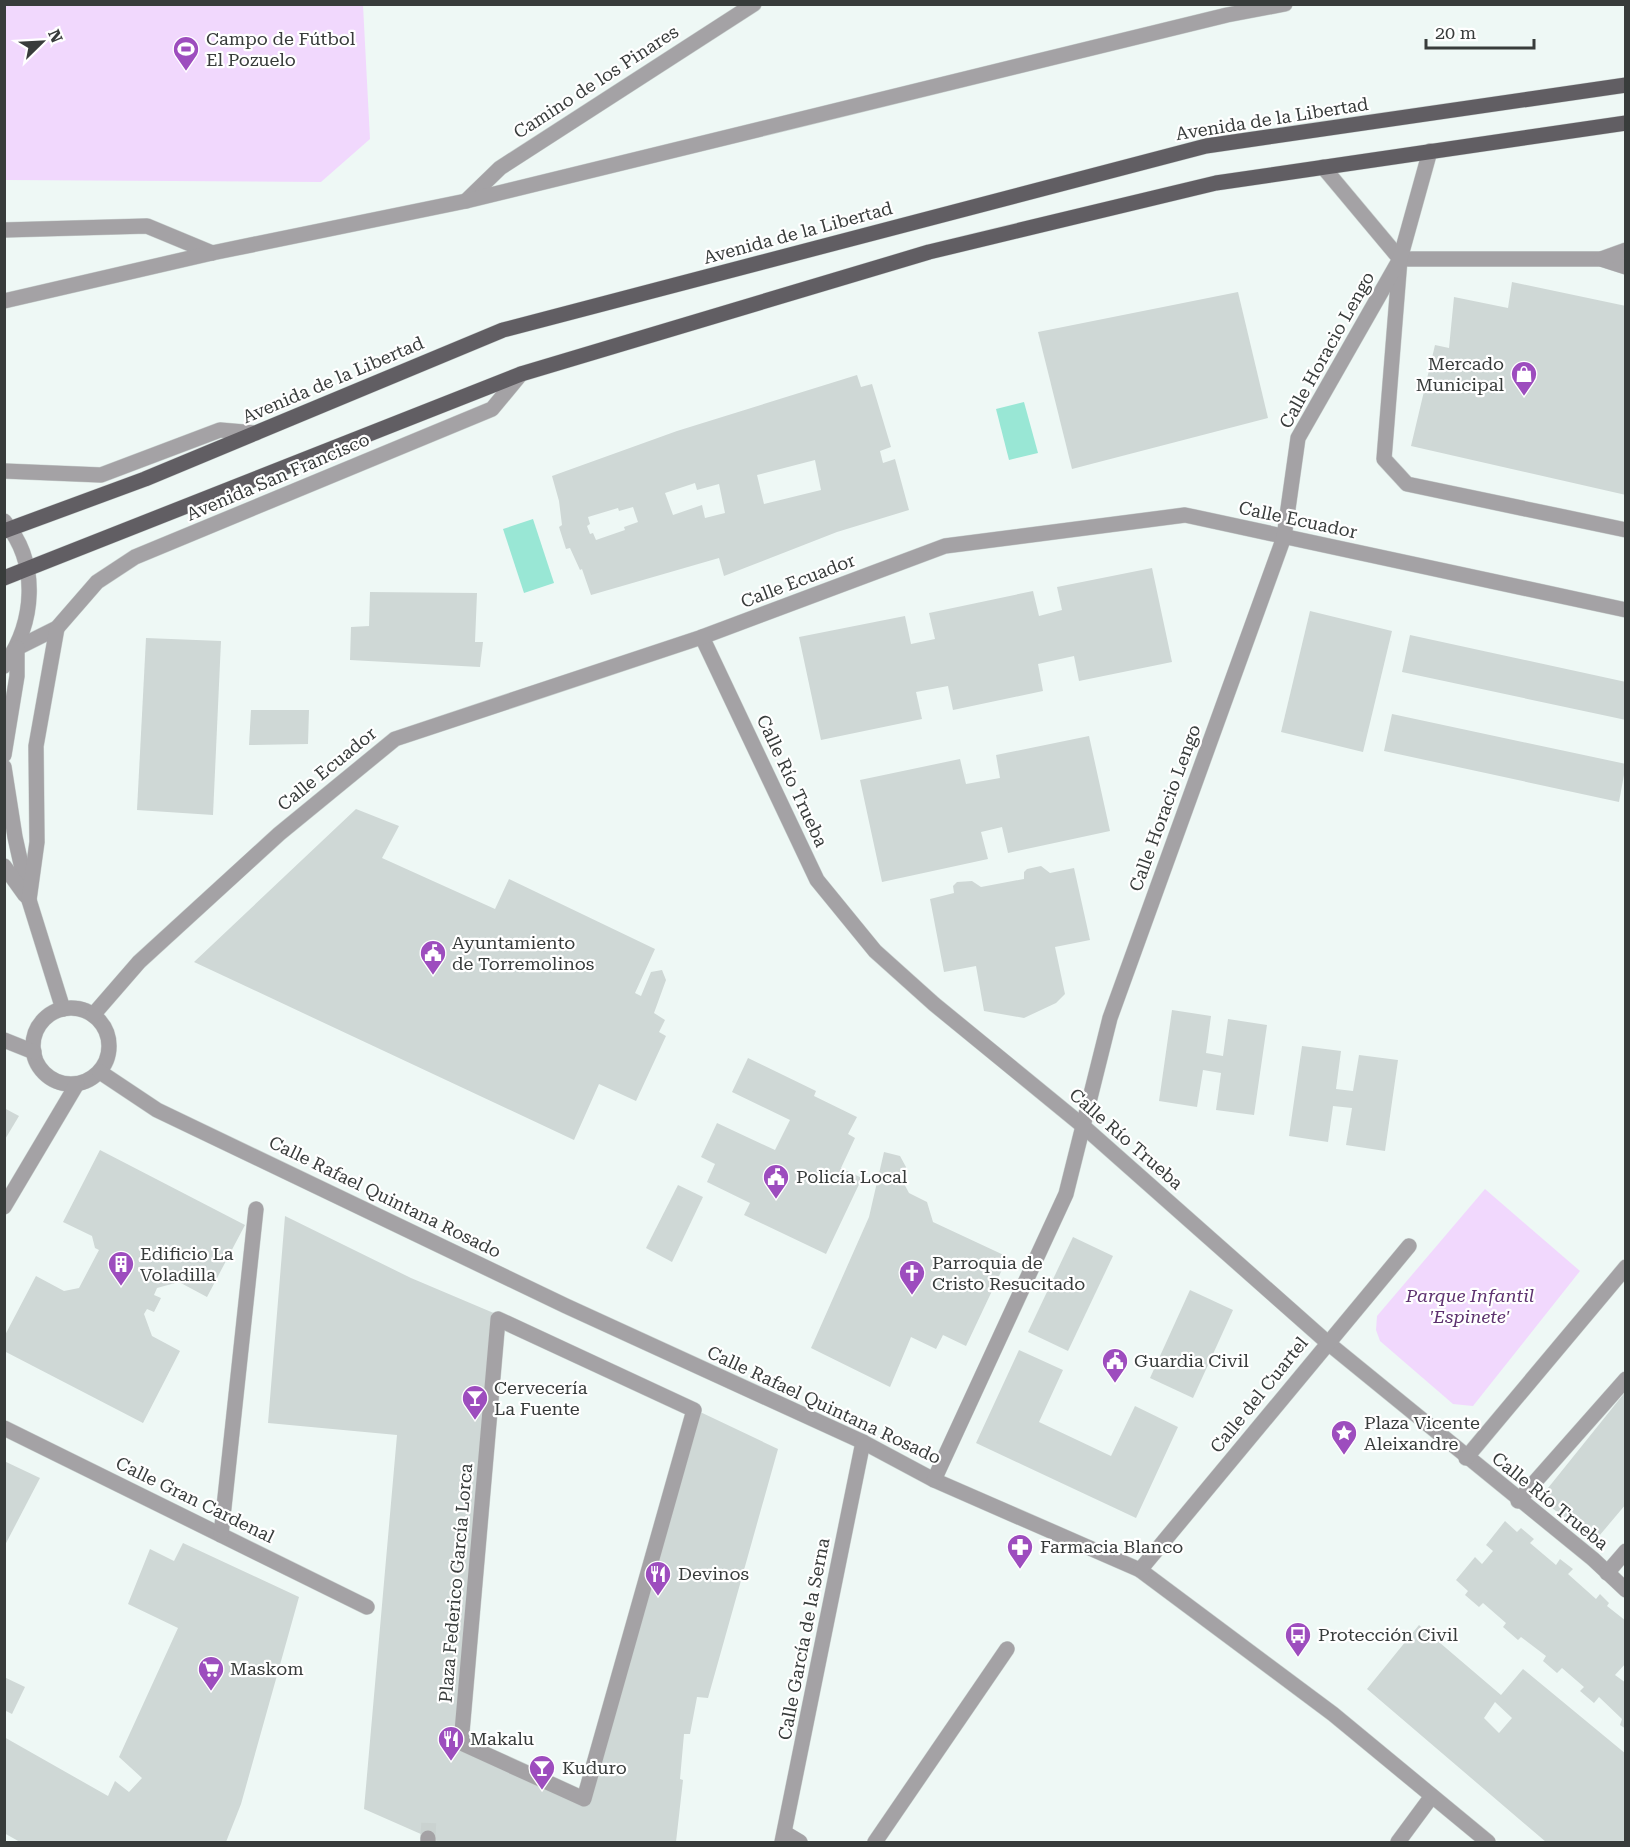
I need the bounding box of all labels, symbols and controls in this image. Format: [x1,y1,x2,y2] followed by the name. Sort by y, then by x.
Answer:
[12,12,72,72] north arrow
[1426,12,1534,50] scale bar
[509,20,682,143] street label: Camino de los Pinares
[1435,22,1476,43] text: 20 m
[44,27,66,46] text: N
[206,28,356,70] place label: Campo de Fútbol El Pozuelo
[171,34,201,72] sports icon: Campo de Fútbol El Pozuelo
[1174,93,1370,144] street label: Avenida de la Libertad
[701,197,895,268] street label: Avenida de la Libertad
[1275,268,1378,432] street label: Calle Horacio Lengo
[239,332,427,427] street label: Avenida de la Libertad
[1416,353,1504,395] place label: Mercado Municipal
[1509,359,1539,397] shop icon: Mercado Municipal
[183,428,373,525] street label: Avenida San Francisco
[1237,497,1359,542] street label: Calle Ecuador
[738,549,858,612] street label: Calle Ecuador
[753,711,832,850] street label: Calle Río Trueba
[273,722,380,815] street label: Calle Ecuador
[1125,722,1204,894] street label: Calle Horacio Lengo
[452,932,594,974] place label: Ayuntamiento de Torremolinos
[418,938,448,976] public building icon: Ayuntamiento de Torremolinos
[1065,1084,1188,1194] street label: Calle Río Trueba
[266,1131,505,1262] street label: Calle Rafael Quintana Rosado
[761,1162,791,1200] public building icon: Policía Local
[796,1166,908,1187] place label: Policía Local
[140,1243,234,1285] place label: Edificio La Voladilla
[106,1249,136,1287] building icon: Edificio La Voladilla
[932,1252,1085,1294] place label: Parroquia de Cristo Resucitado
[897,1258,927,1296] church icon: Parroquia de Cristo Resucitado
[1405,1285,1534,1327] park label: Parque Infantil 'Espinete'
[1205,1332,1312,1457] street label: Calle del Cuartel
[704,1341,944,1468] street label: Calle Rafael Quintana Rosado
[1100,1346,1130,1384] public building icon: Guardia Civil
[1134,1350,1249,1371] place label: Guardia Civil
[494,1377,588,1419] place label: Cervecería La Fuente
[460,1383,490,1421] bar icon: Cervecería La Fuente
[1364,1412,1480,1454] place label: Plaza Vicente Aleixandre
[1329,1418,1359,1456] place icon: Plaza Vicente Aleixandre
[1488,1447,1613,1554] street label: Calle Río Trueba
[113,1452,278,1547] street label: Calle Gran Cardenal
[435,1462,476,1704] street label: Plaza Federico García Lorca
[1005,1532,1035,1570] pharmacy icon: Farmacia Blanco
[774,1536,833,1742] street label: Calle García de la Serna
[1040,1536,1183,1557] place label: Farmacia Blanco
[643,1559,673,1597] restaurant icon: Devinos
[678,1563,749,1584] place label: Devinos
[1283,1620,1313,1658] bus stop icon: Protección Civil
[1318,1624,1458,1645] place label: Protección Civil
[196,1654,226,1692] supermarket icon: Maskom
[230,1658,304,1679] place label: Maskom
[436,1724,466,1762] restaurant icon: Makalu
[470,1728,534,1749] place label: Makalu
[527,1753,557,1791] bar icon: Kuduro
[562,1757,627,1778] place label: Kuduro

